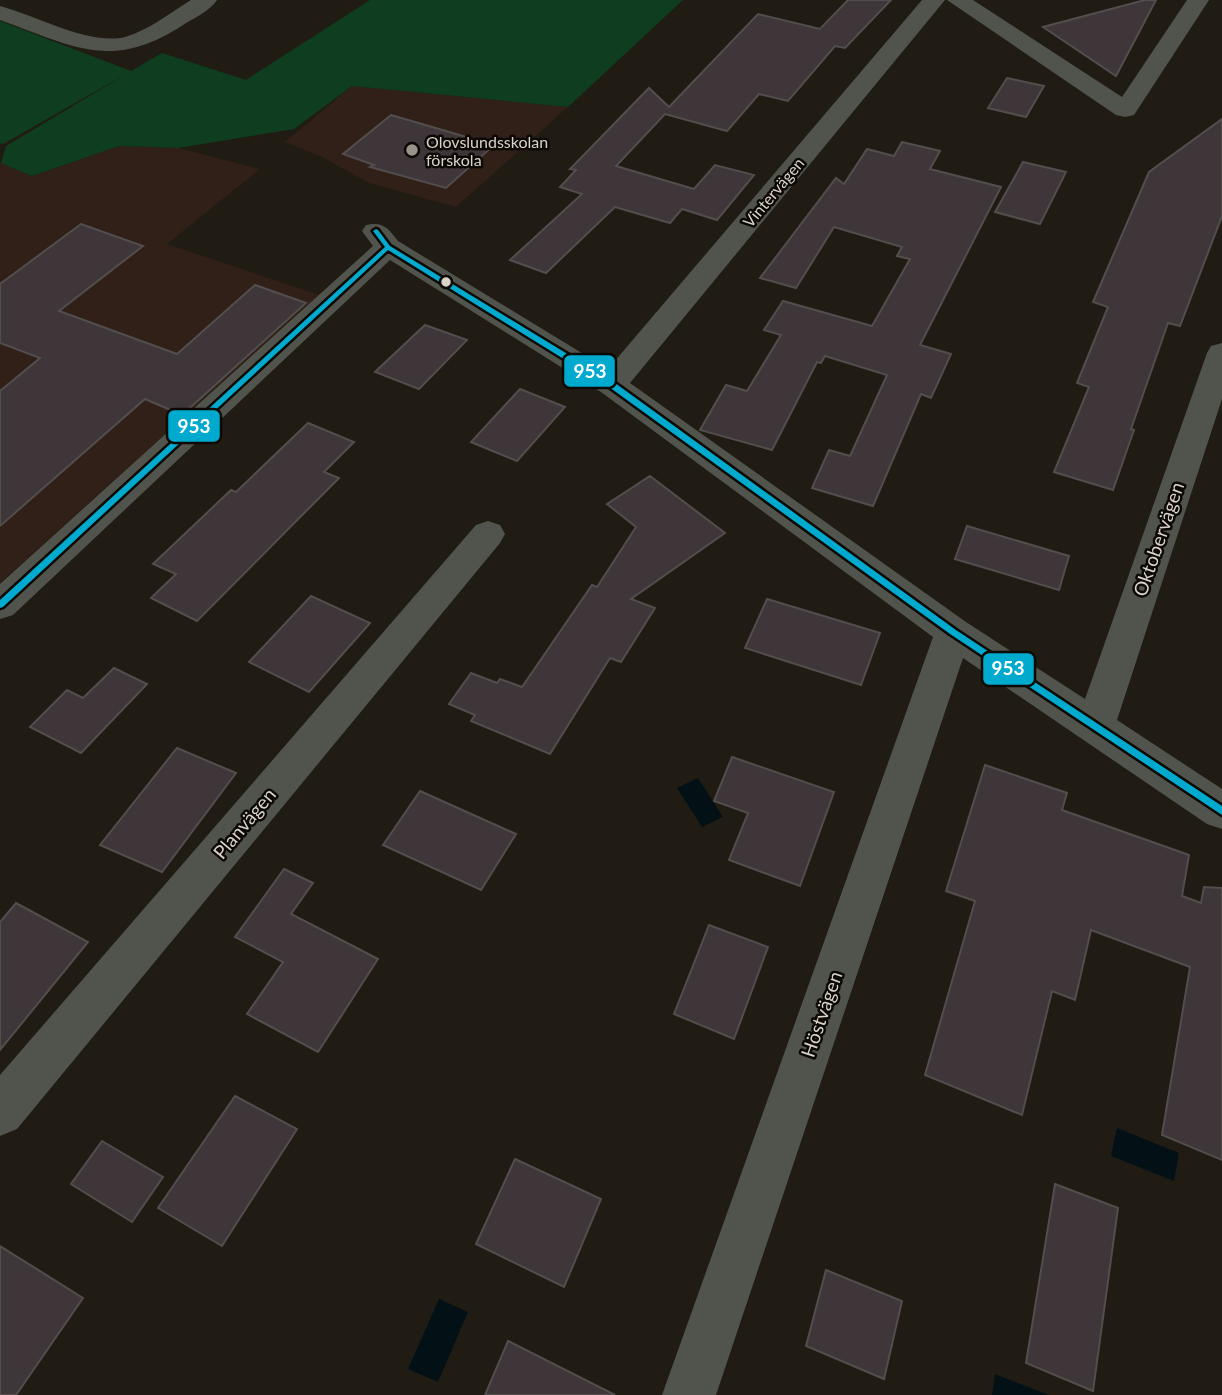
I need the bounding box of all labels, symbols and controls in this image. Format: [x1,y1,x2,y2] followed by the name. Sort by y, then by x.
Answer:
[426,132,548,169] place label: Olovslundsskolan förskola
[404,142,420,158] marker: Olovslundsskolan förskola
[738,153,808,231] street label: Vintervägen
[439,275,453,289] unlabelled marker
[563,354,616,388] line badge: 953
[573,359,607,382] text: 953
[167,409,221,443] line badge: 953
[177,414,211,437] text: 953
[1128,479,1188,599] street label: Oktobervägen
[982,652,1035,686] line badge: 953
[991,656,1025,679] text: 953
[208,783,280,863] street label: Planvägen
[796,968,846,1060] street label: Höstvägen

